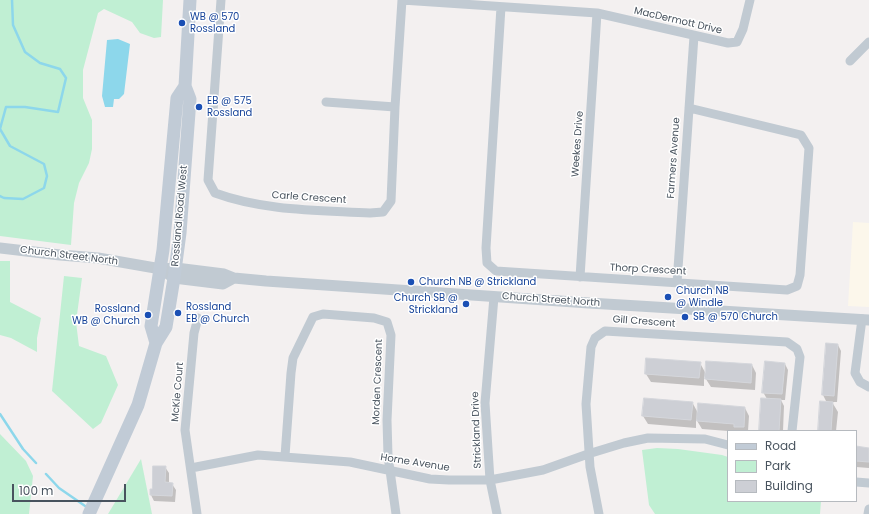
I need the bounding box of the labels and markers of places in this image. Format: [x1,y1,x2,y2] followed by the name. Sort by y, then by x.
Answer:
[190,11,239,34] place label: WB @ 570 Rossland
[177,18,187,28] marker: WB @ 570 Rossland
[207,95,252,118] place label: EB @ 575 Rossland
[194,102,204,112] marker: EB @ 575 Rossland
[419,276,536,288] place label: Church NB @ Strickland
[406,277,416,287] marker: Church NB @ Strickland
[676,285,729,308] place label: Church NB @ Windle
[394,292,458,316] place label: Church SB @ Strickland
[663,292,673,302] marker: Church NB @ Windle
[461,299,471,309] marker: Church SB @ Strickland
[186,301,249,324] place label: Rossland EB @ Church
[72,303,140,326] place label: Rossland WB @ Church
[173,308,183,318] marker: Rossland EB @ Church
[143,310,153,320] marker: Rossland WB @ Church
[693,311,778,323] place label: SB @ 570 Church
[680,312,690,322] marker: SB @ 570 Church

